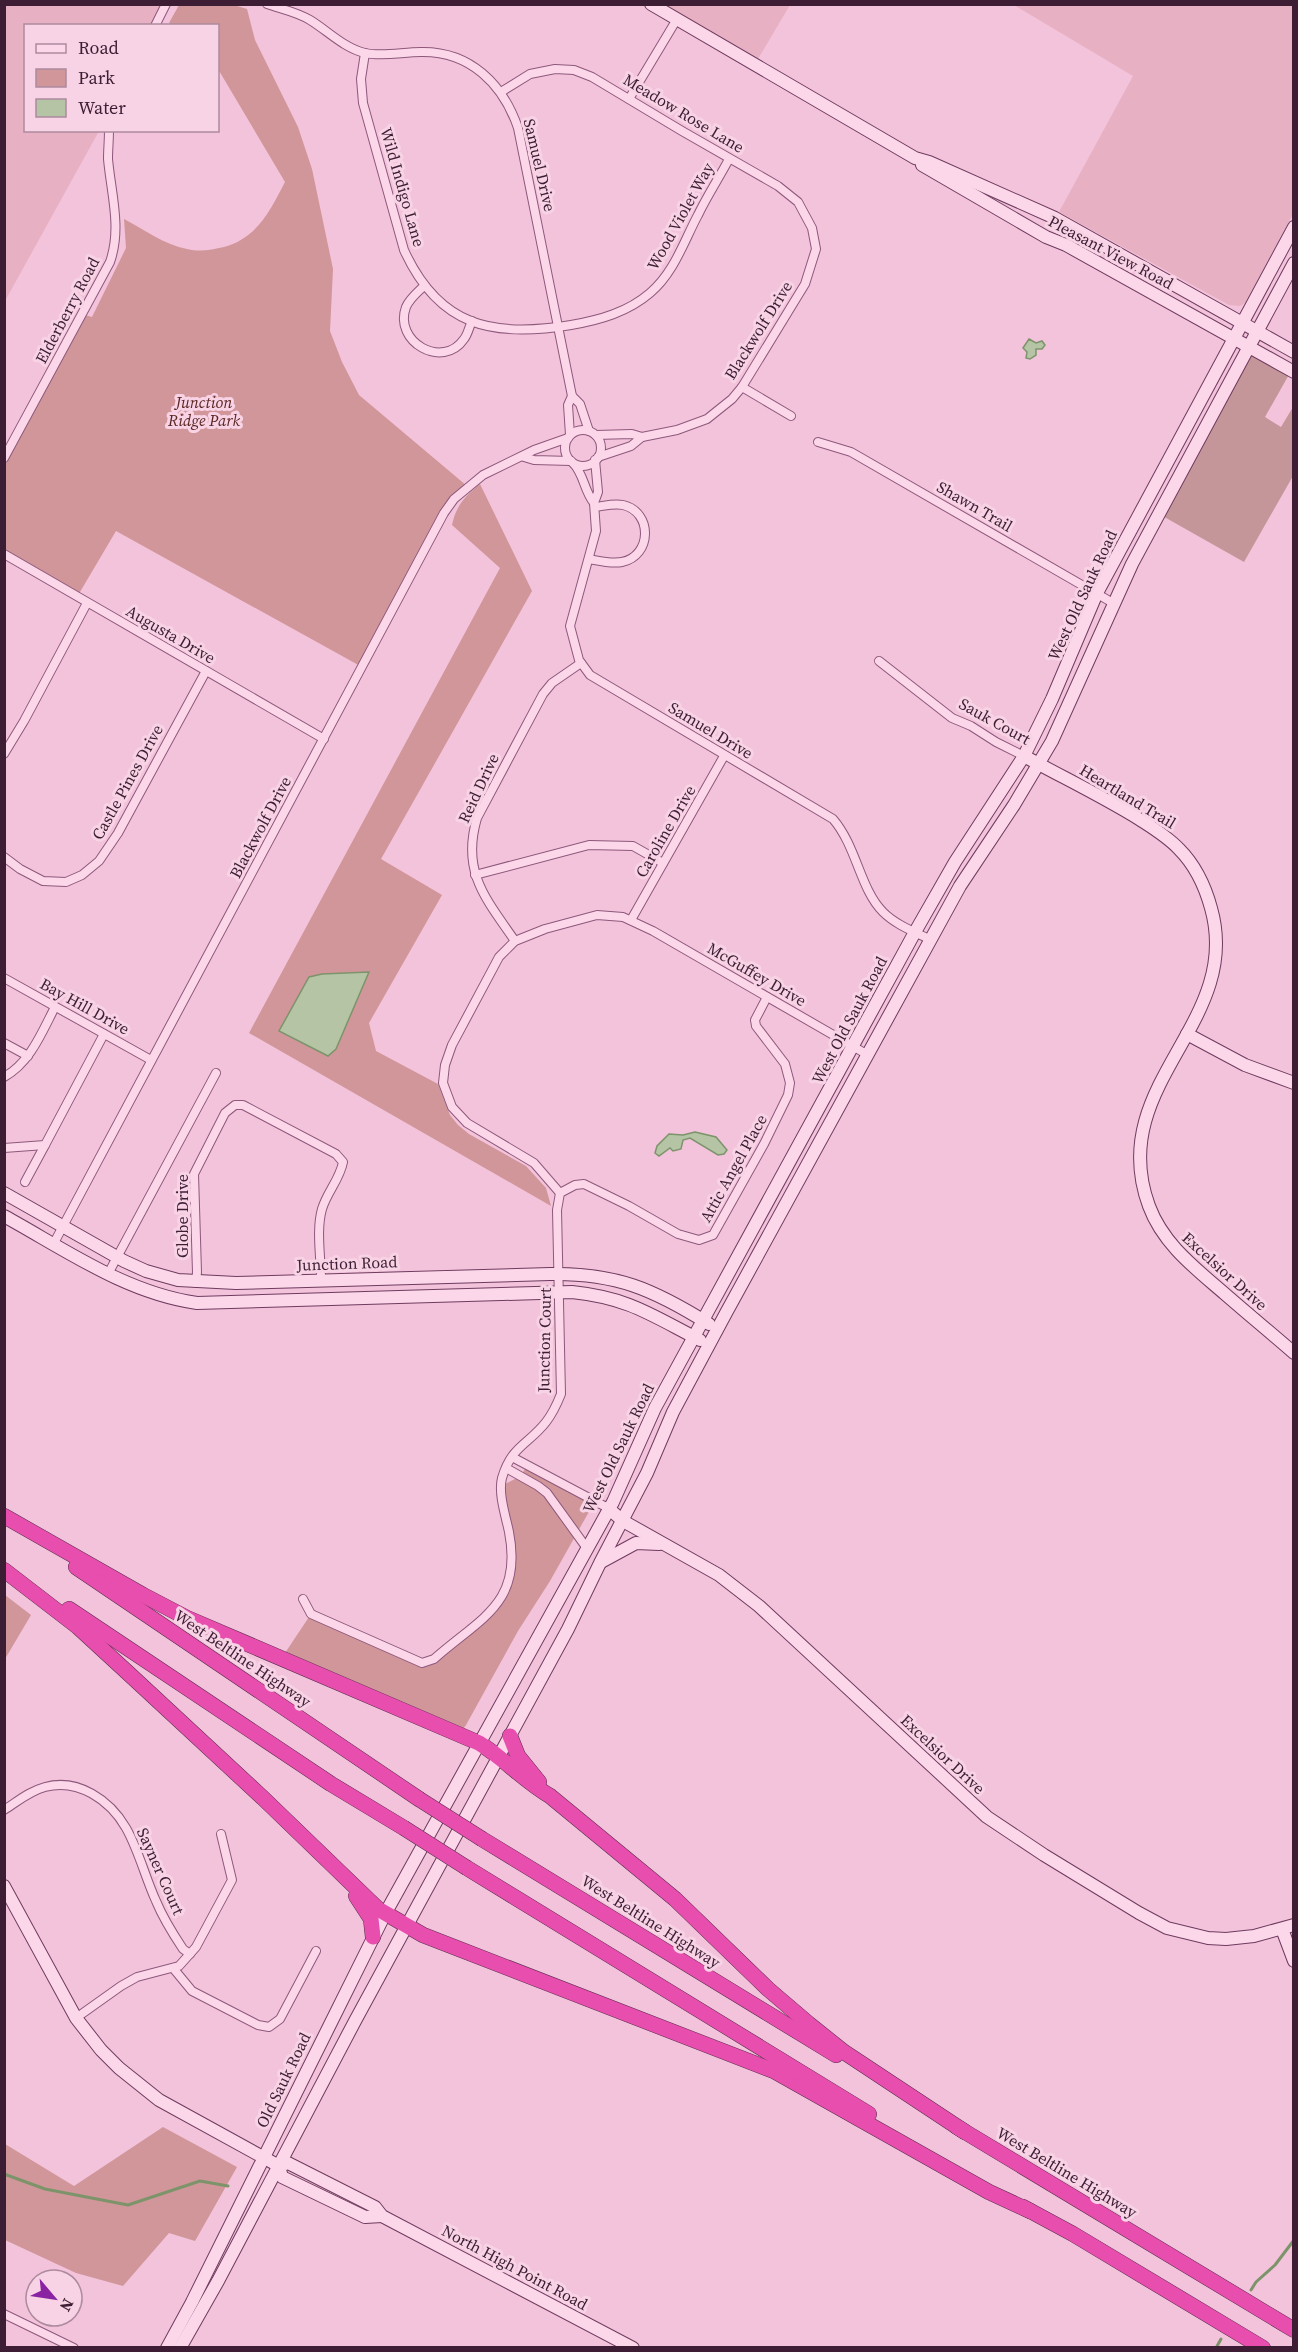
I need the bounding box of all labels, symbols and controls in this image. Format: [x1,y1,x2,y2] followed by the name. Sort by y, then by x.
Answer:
[24,24,219,132] legend
[78,35,119,60] text: Road
[78,65,115,90] text: Park
[619,68,749,158] street label: Meadow Rose Lane
[78,95,126,120] text: Water
[519,116,561,214] street label: Samuel Drive
[375,125,431,249] street label: Wild Indigo Lane
[641,158,719,274] street label: Wood Violet Way
[1045,210,1177,294] street label: Pleasant View Road
[30,253,104,367] street label: Elderberry Road
[719,277,797,383] street label: Blackwolf Drive
[167,391,240,431] park label: Junction Ridge Park
[933,475,1017,537] street label: Shawn Trail
[1042,526,1122,664] street label: West Old Sauk Road
[122,600,220,668] street label: Augusta Drive
[955,692,1035,750] street label: Sauk Court
[665,696,757,764] street label: Samuel Drive
[86,720,168,844] street label: Castle Pines Drive
[452,750,504,826] street label: Reid Drive
[1076,759,1181,834] street label: Heartland Trail
[224,772,296,882] street label: Blackwolf Drive
[630,781,700,881] street label: Caroline Drive
[703,937,811,1011] street label: McGuffey Drive
[806,952,892,1088] street label: West Old Sauk Road
[36,972,134,1040] street label: Bay Hill Drive
[694,1110,772,1226] street label: Attic Angel Place
[171,1174,193,1258] street label: Globe Drive
[1178,1227,1272,1315] street label: Excelsior Drive
[295,1250,398,1276] street label: Junction Road
[532,1287,556,1394] street label: Junction Court
[577,1380,659,1516] street label: West Old Sauk Road
[170,1604,316,1712] street label: West Beltline Highway
[896,1709,990,1799] street label: Excelsior Drive
[132,1824,190,1919] street label: Sayner Court
[577,1869,725,1973] street label: West Beltline Highway
[250,2029,316,2131] street label: Old Sauk Road
[993,2121,1142,2223] street label: West Beltline Highway
[438,2219,592,2315] street label: North High Point Road
[24,2268,84,2328] north arrow
[55,2295,80,2316] text: N

